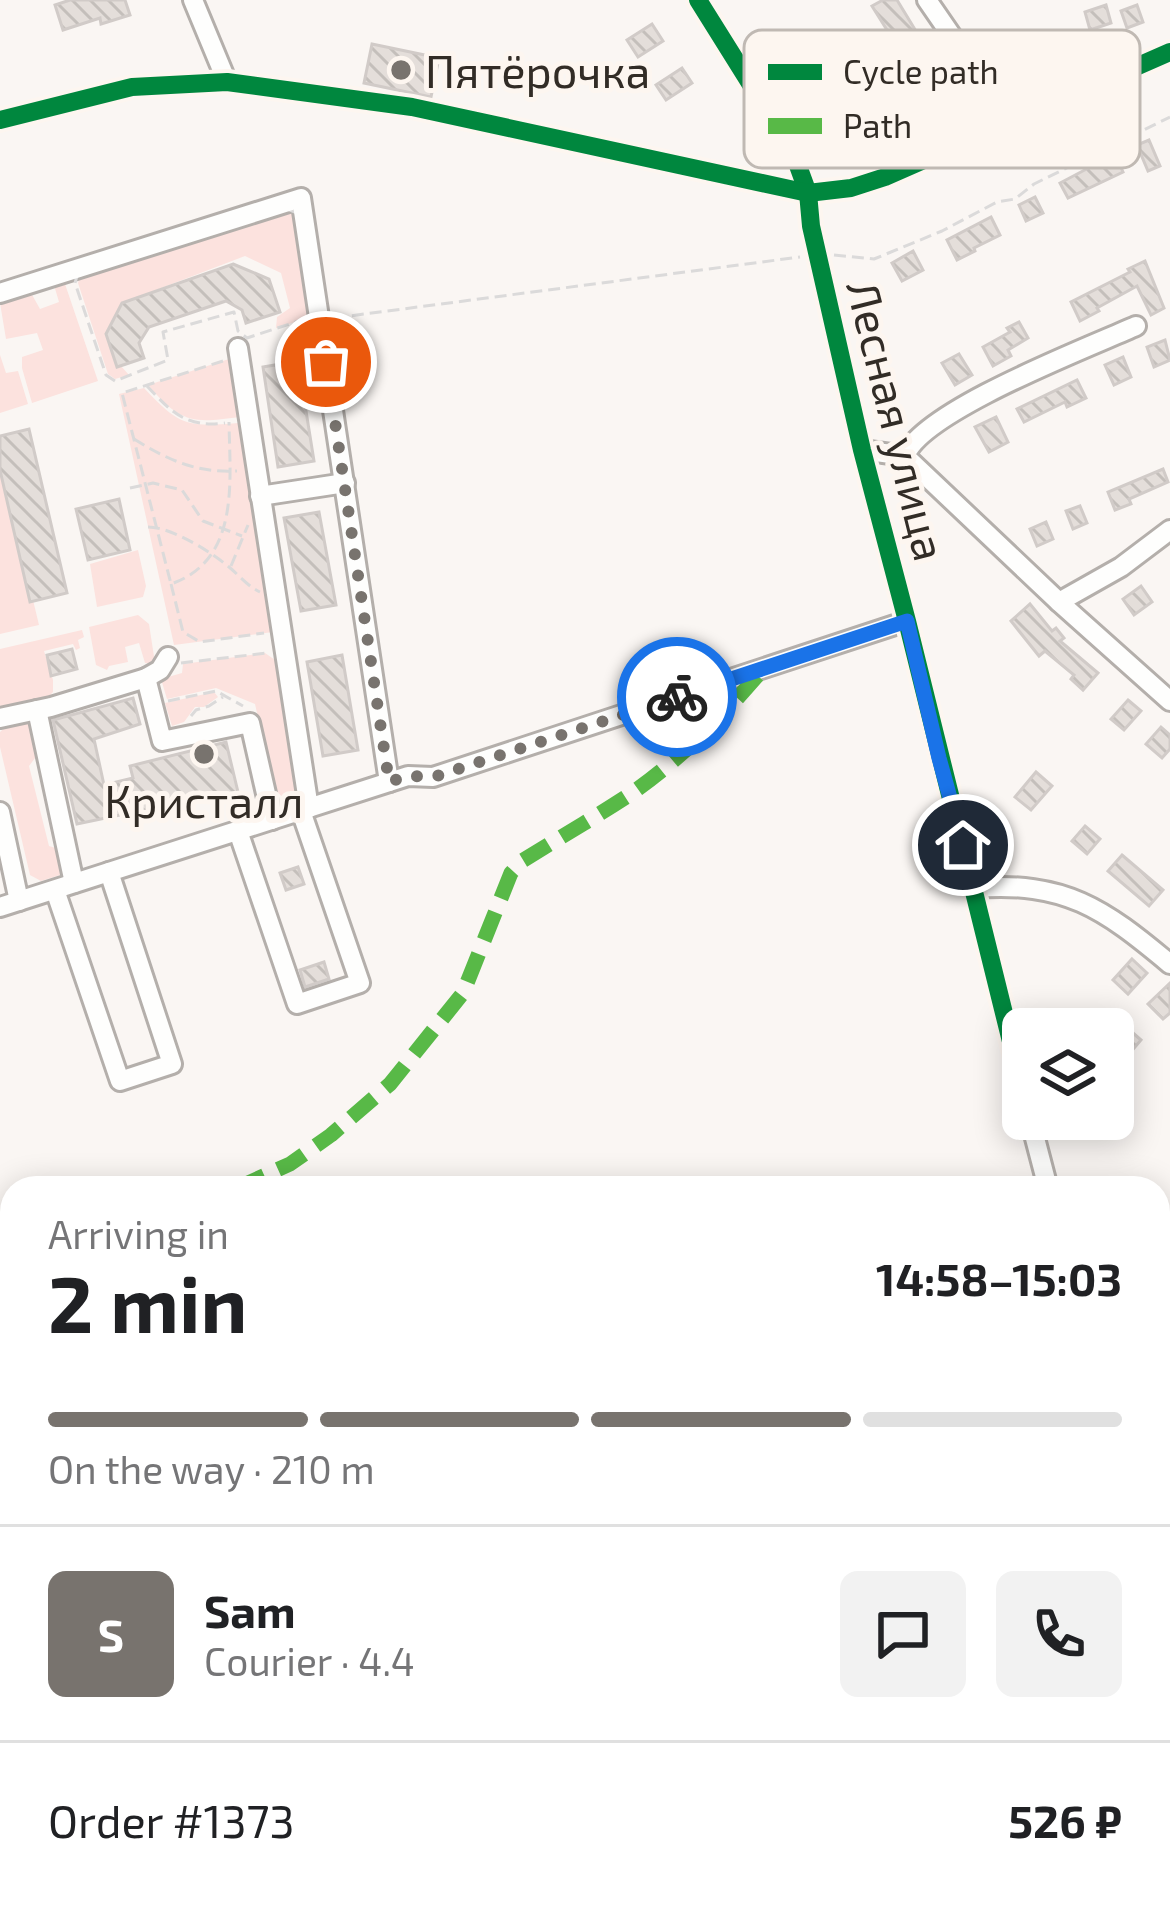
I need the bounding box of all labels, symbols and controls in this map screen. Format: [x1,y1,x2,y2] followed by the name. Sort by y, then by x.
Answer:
[744,30,1140,168] legend
[425,43,650,97] place label: Пятёрочка
[843,51,999,91] text: Cycle path
[388,57,414,83] marker: Пятёрочка
[843,105,912,145] text: Path
[836,274,959,566] street label: Лесная улица
[275,311,377,413] pin
[293,329,359,395] icon: bag
[617,637,737,757] courier
[644,664,710,730] icon: bike
[191,741,217,767] marker: Кристалл
[104,773,304,827] place label: Кристалл
[912,794,1014,896] pin
[930,812,996,878] icon: home
[1002,1008,1134,1140] map controls
[1002,1008,1134,1140] button: layers
[48,1210,229,1257] text: Arriving in
[876,1251,1122,1305] text: 14:58–15:03
[48,1255,247,1349] text: 2 min
[48,1445,375,1492] text: On the way · 210 m
[840,1571,966,1697] button: chat
[996,1571,1122,1697] button: phone
[204,1583,296,1637] text: Sam
[98,1607,124,1661] text: S
[204,1637,415,1684] text: Courier · 4.4
[48,1793,295,1847] text: Order #1373
[1008,1793,1122,1847] text: 526 ₽

